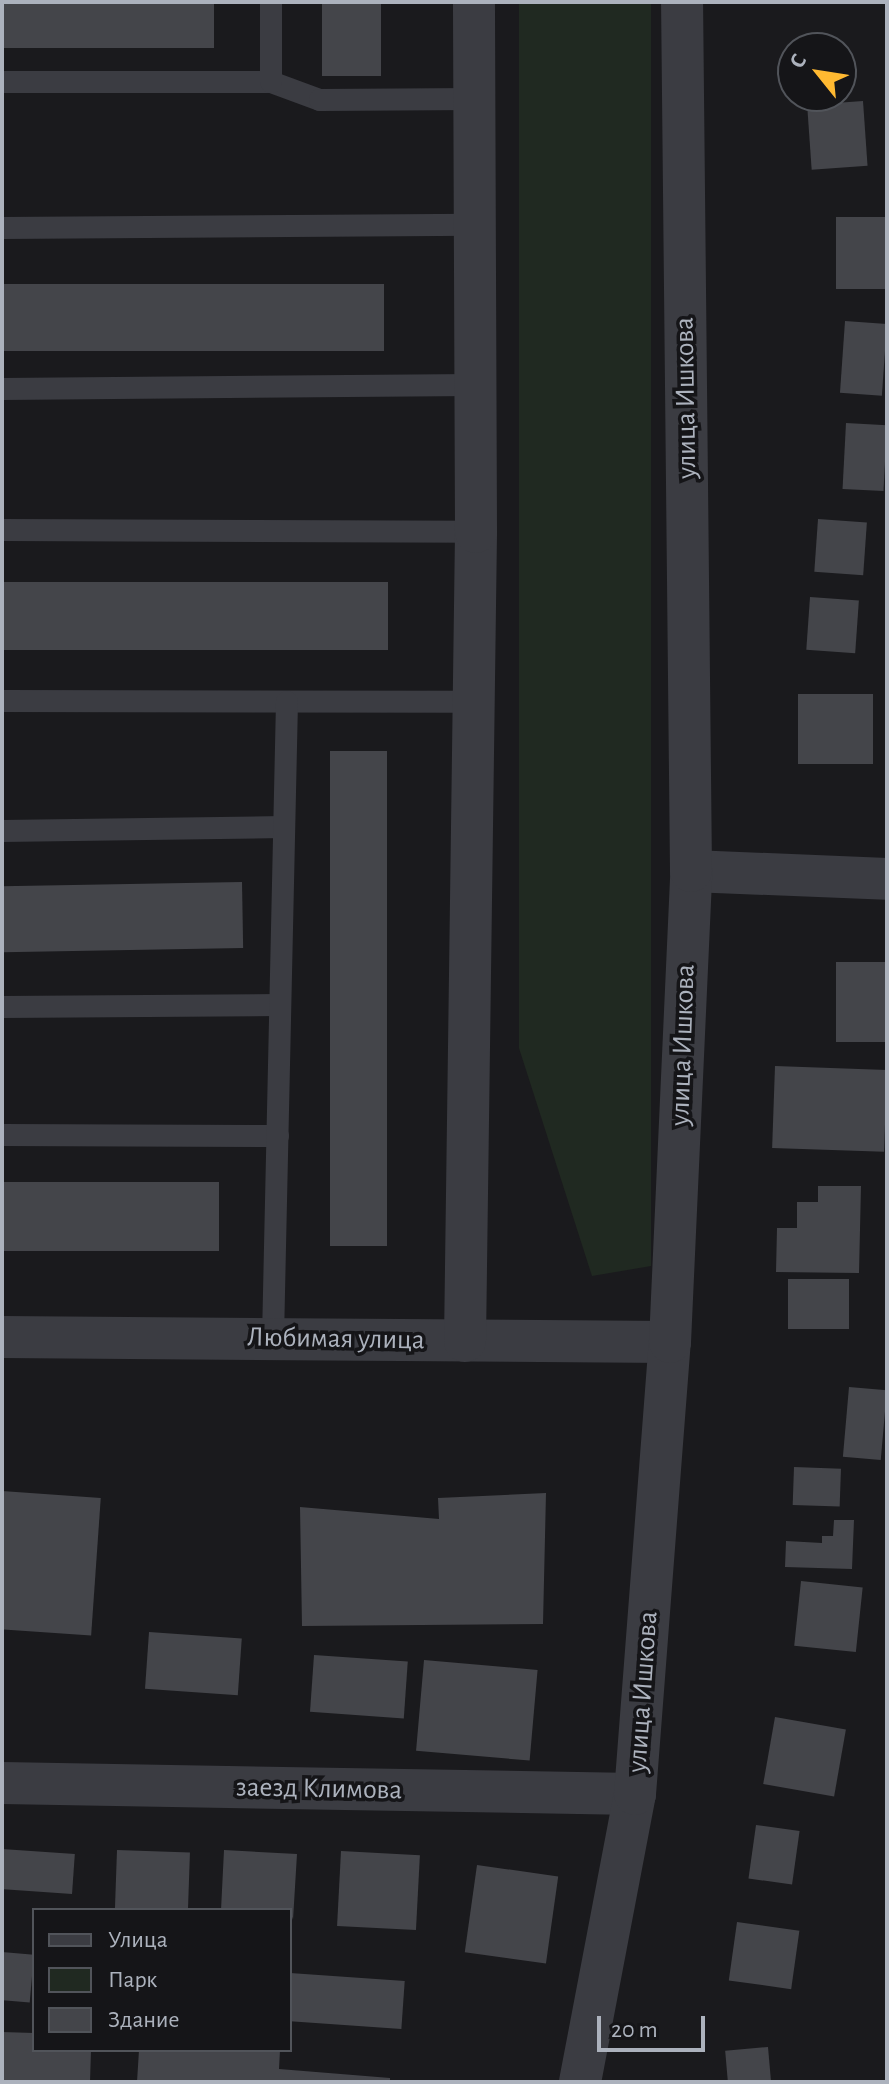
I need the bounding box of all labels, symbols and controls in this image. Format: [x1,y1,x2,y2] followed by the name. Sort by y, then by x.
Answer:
[777,32,857,112] north arrow
[785,50,811,72] text: С
[668,317,704,479] street label: улица Ишкова
[663,964,703,1126] street label: улица Ишкова
[247,1321,425,1357] street label: Любимая улица
[621,1610,665,1774] street label: улица Ишкова
[235,1771,403,1807] street label: заезд Климова
[32,1908,292,2052] legend
[108,1928,168,1952] text: Улица
[108,1968,157,1992] text: Парк
[601,2000,709,2050] scale bar
[108,2008,179,2032] text: Здание
[611,2018,658,2042] text: 20 m

